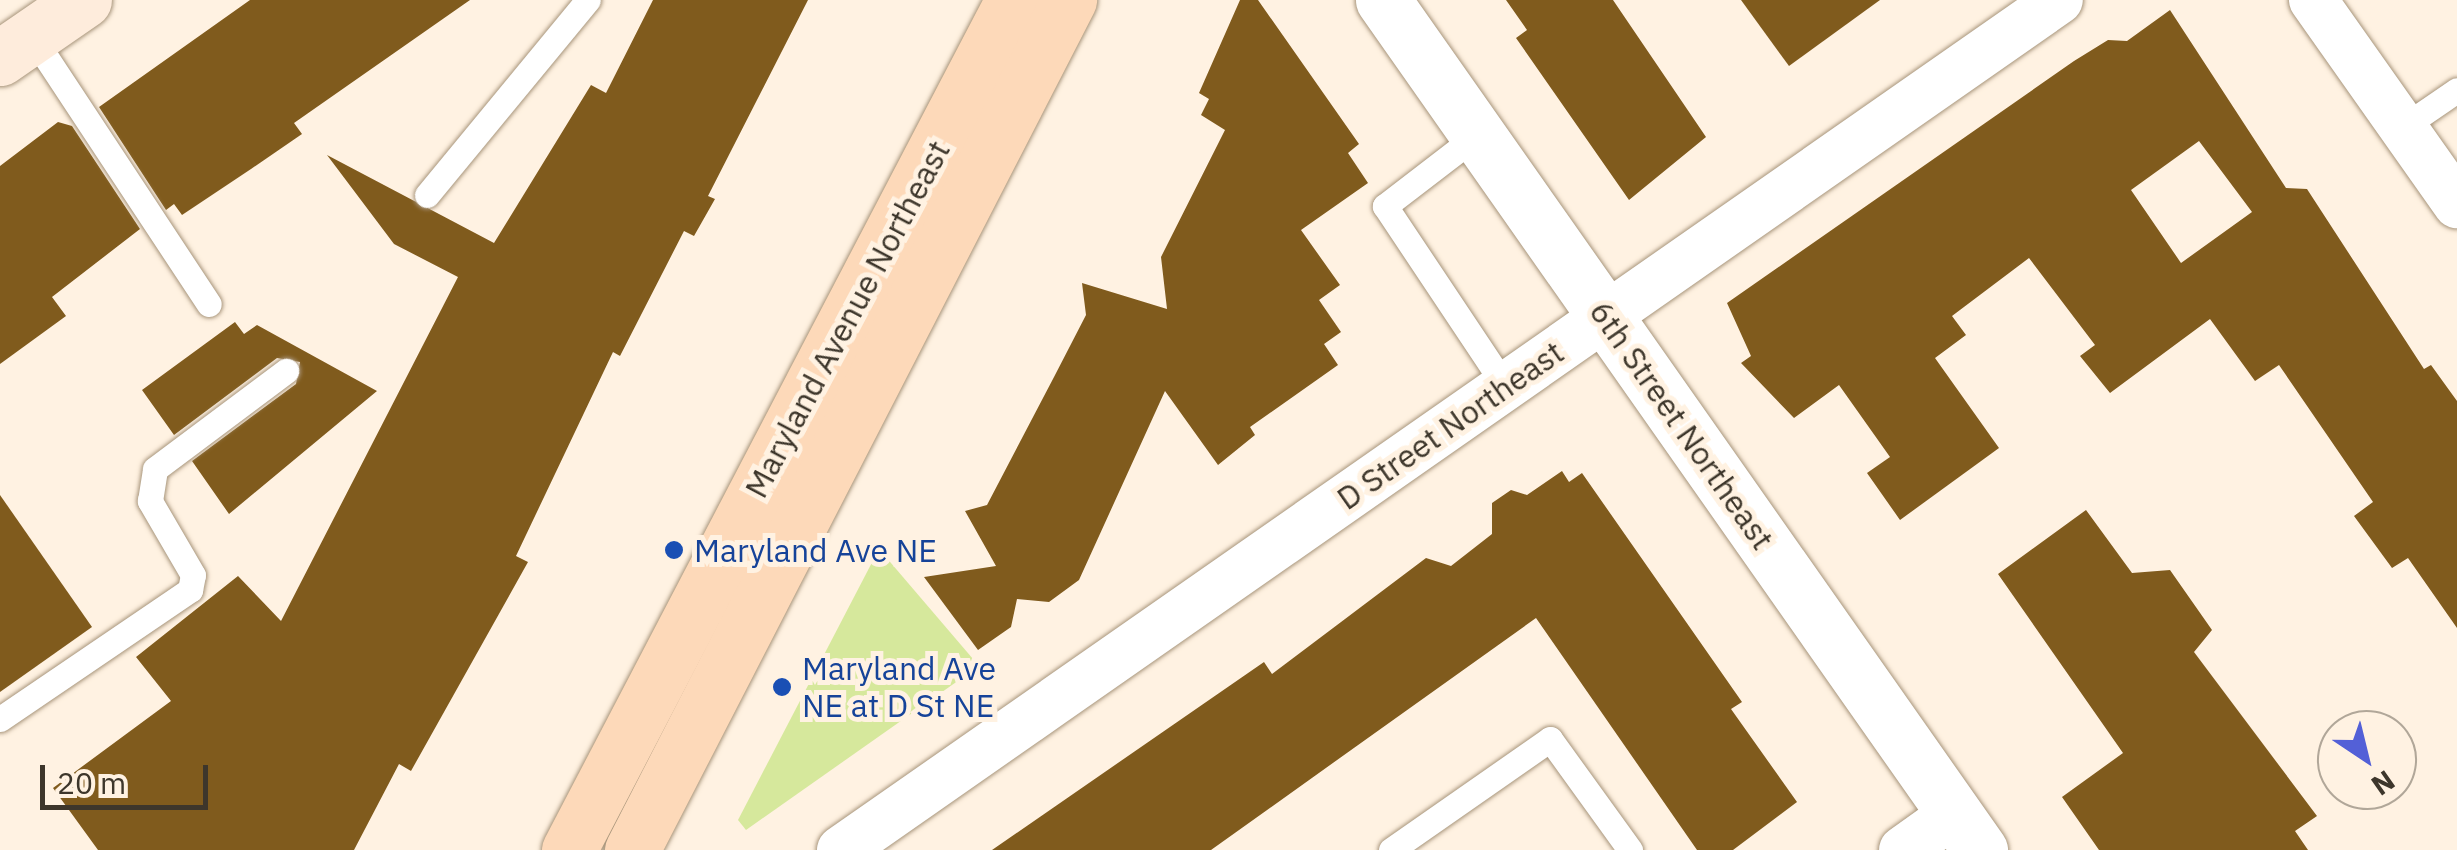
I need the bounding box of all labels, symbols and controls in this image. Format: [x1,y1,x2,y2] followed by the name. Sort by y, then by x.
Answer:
[736,134,958,504] street label: Maryland Avenue Northeast
[1582,293,1782,557] street label: 6th Street Northeast
[1329,333,1571,517] street label: D Street Northeast
[694,531,937,569] place label: Maryland Ave NE
[663,539,685,561] marker: Maryland Ave NE
[802,650,996,725] place label: Maryland Ave NE at D St NE
[771,676,793,698] marker: Maryland Ave NE at D St NE
[2317,710,2417,810] north arrow
[45,745,212,807] scale bar
[2364,762,2402,804] text: N
[57,763,126,802] text: 20 m

